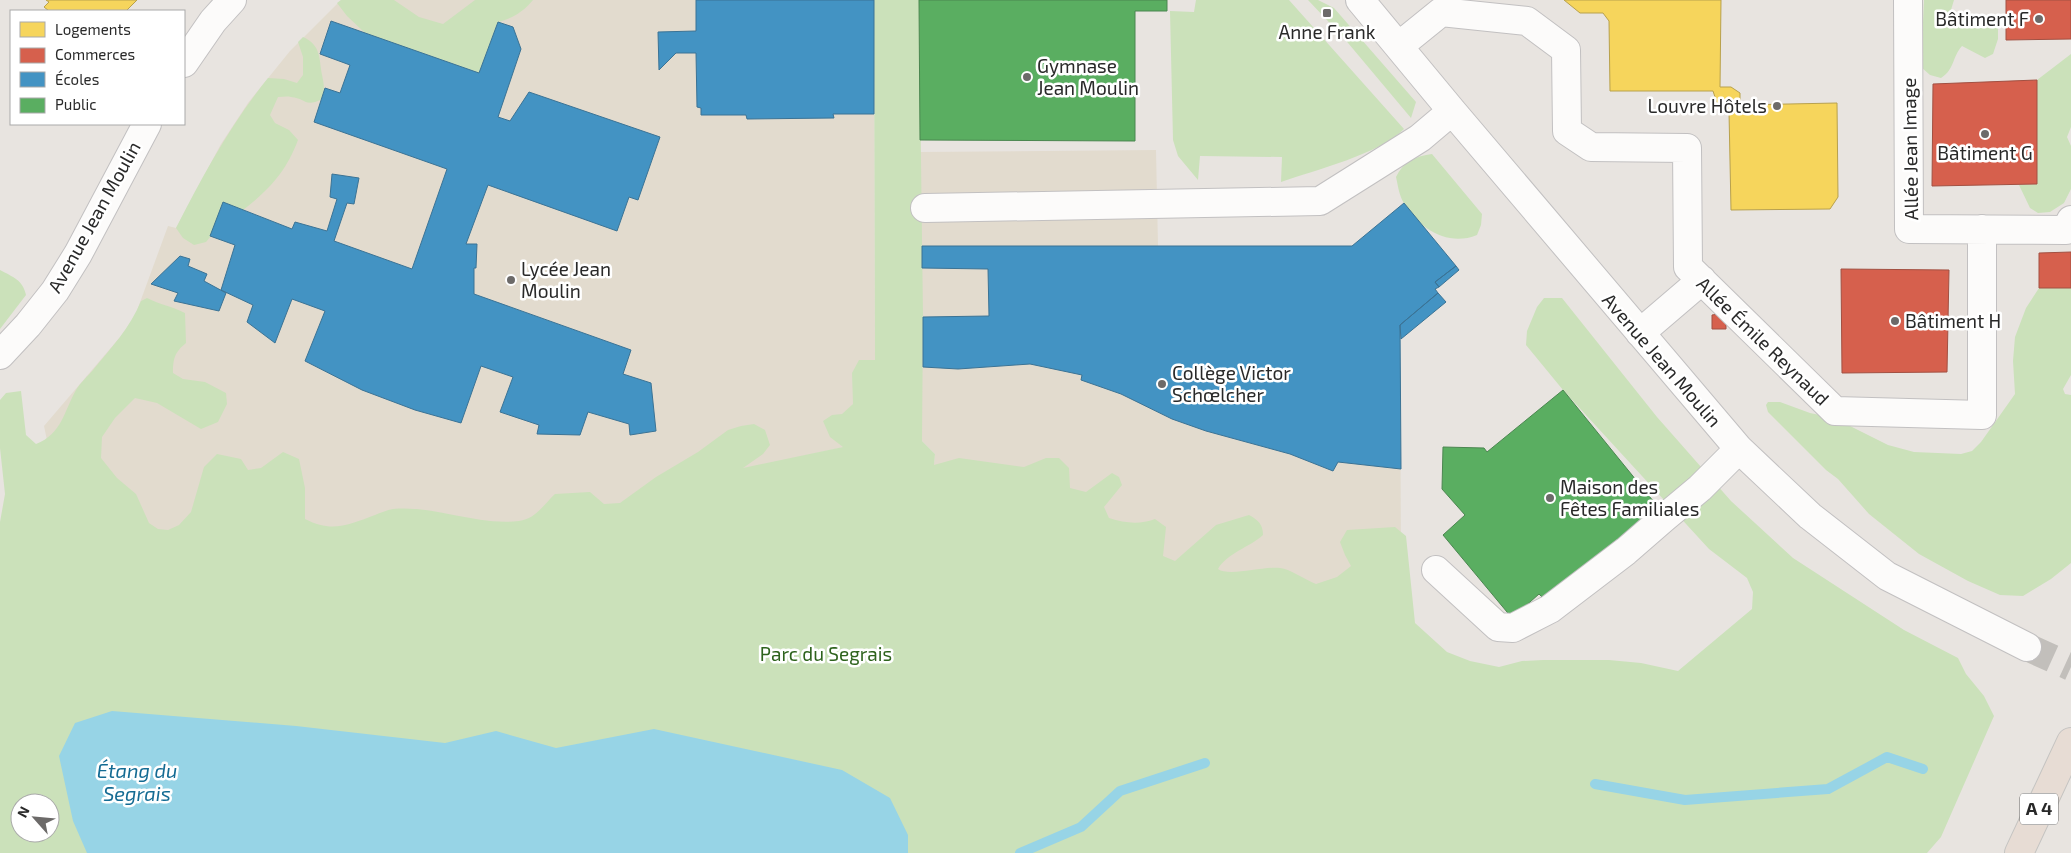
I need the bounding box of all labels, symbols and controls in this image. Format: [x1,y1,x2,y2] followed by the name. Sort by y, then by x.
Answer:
[1321,7,1333,19] marker: Anne Frank
[1935,7,2029,30] place label: Bâtiment F
[10,10,185,125] legend
[2033,13,2045,25] marker: Bâtiment F
[55,20,131,38] text: Logements
[1278,20,1376,43] place label: Anne Frank
[55,45,135,63] text: Commerces
[1037,54,1139,99] place label: Gymnase Jean Moulin
[55,70,99,88] text: Écoles
[1021,71,1033,83] marker: Gymnase Jean Moulin
[1897,78,1922,220] street label: Allée Jean Image
[1648,94,1767,117] place label: Louvre Hôtels
[55,95,96,113] text: Public
[1771,100,1783,112] marker: Louvre Hôtels
[1979,128,1991,140] marker: Bâtiment G
[42,137,145,296] street label: Avenue Jean Moulin
[1937,141,2033,164] place label: Bâtiment G
[521,257,611,302] place label: Lycée Jean Moulin
[1692,272,1834,410] street label: Allée Émile Reynaud
[505,274,517,286] marker: Lycée Jean Moulin
[1598,288,1727,431] street label: Avenue Jean Moulin
[1905,309,2001,332] place label: Bâtiment H
[1889,315,1901,327] marker: Bâtiment H
[1172,361,1291,406] place label: Collège Victor Schœlcher
[1156,378,1168,390] marker: Collège Victor Schœlcher
[1560,475,1699,520] place label: Maison des Fêtes Familiales
[1544,492,1556,504] marker: Maison des Fêtes Familiales
[760,642,892,665] park label: Parc du Segrais
[97,758,177,805] water label: Étang du Segrais
[10,793,60,843] north arrow
[2020,794,2058,824] road number: A 4
[13,804,33,820] text: N

